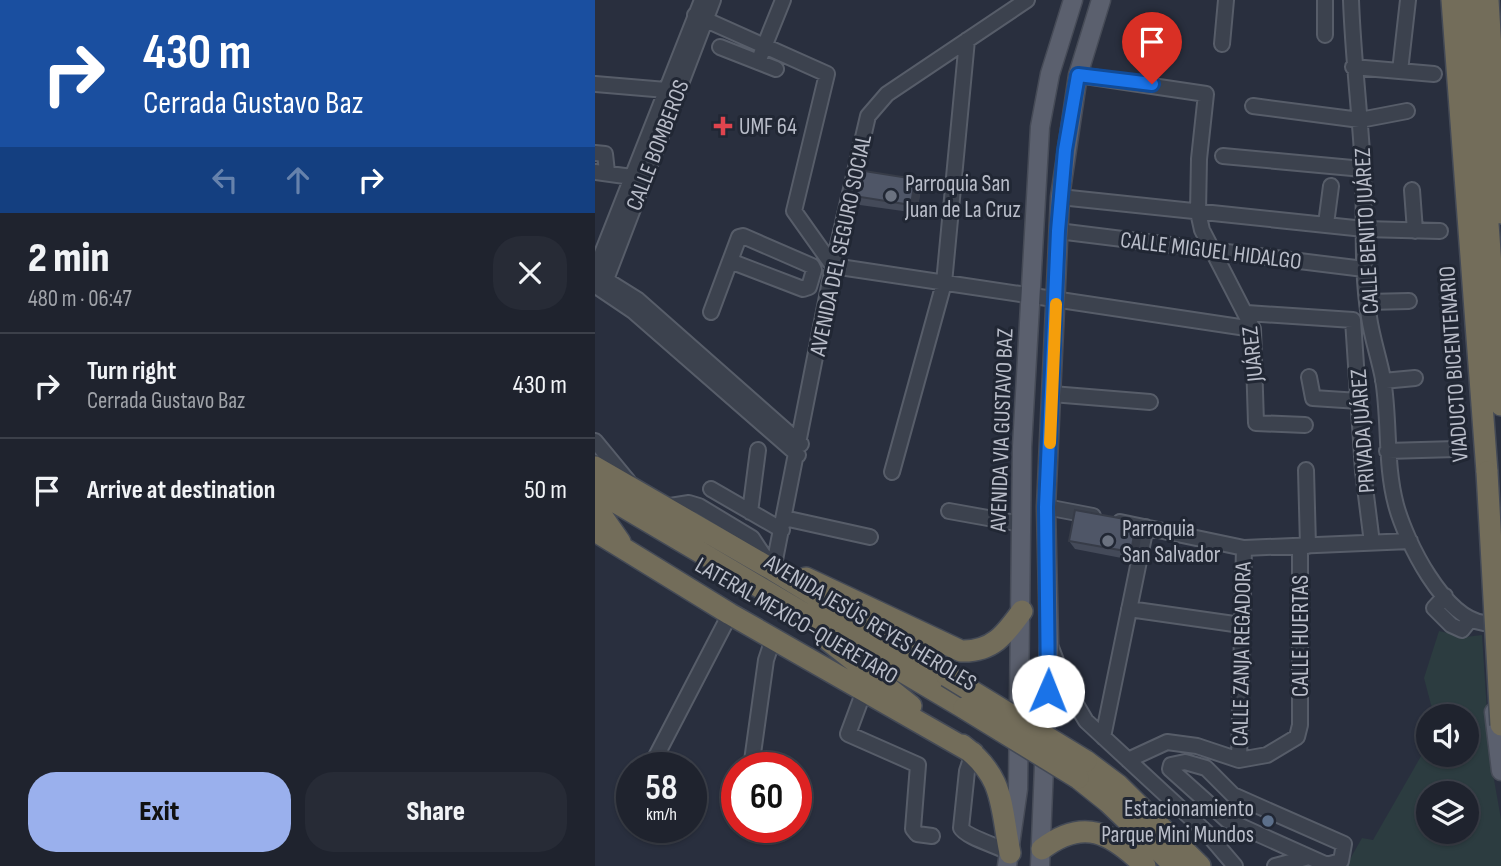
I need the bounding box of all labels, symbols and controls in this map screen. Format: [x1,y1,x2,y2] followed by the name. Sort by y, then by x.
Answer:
[1122,12.0,1182,84] pin
[1133,23,1171,61] icon: arrive
[143,24,251,83] text: 430 m
[28,28,119,119] icon: right
[620,76,696,215] street label: CALLE BOMBEROS
[143,84,363,123] text: Cerrada Gustavo Baz
[739,113,797,141] place label: UMF 64
[713,116,733,136] marker: UMF 64
[804,132,878,359] street label: AVENIDA DEL SEGURO SOCIAL
[1349,147,1385,315] street label: CALLE BENITO JUÁREZ
[206,161,244,199] icon: left
[279,161,317,199] icon: ahead
[352,161,390,199] icon: right
[904,170,1021,224] place label: Parroquia San Juan de La Cruz
[883,188,899,204] marker: Parroquia San Juan de La Cruz
[1119,226,1303,276] street label: CALLE MIGUEL HIDALGO
[28,233,109,284] text: 2 min
[493,236,567,310] button: close
[1433,265,1475,463] street label: VIADUCTO BICENTENARIO
[28,285,132,313] text: 480 m · 06:47
[1236,324,1270,384] street label: JUÁREZ
[984,327,1020,533] street label: AVENIDA VIA GUSTAVO BAZ
[87,356,176,387] text: Turn right
[28,367,66,405] icon: right
[1345,367,1381,494] street label: PRIVADA JUÁREZ
[513,370,567,401] text: 430 m
[87,387,245,415] text: Cerrada Gustavo Baz
[28,472,66,510] icon: arrive
[87,475,275,506] text: Arrive at destination
[524,475,567,506] text: 50 m
[1122,515,1221,569] place label: Parroquia San Salvador
[1100,533,1116,549] marker: Parroquia San Salvador
[759,548,982,697] street label: AVENIDA JESÚS REYES HEROLES
[690,551,903,690] street label: LATERAL MEXICO-QUERETARO
[1226,561,1258,747] street label: CALLE ZANJA REGADORA
[1287,575,1315,697] street label: CALLE HUERTAS
[1011,654,1085,728] position arrow
[1416,704,1479,844] map controls
[1416,704,1479,767] button: sound
[721,752,812,843] speed limit sign: 60
[646,767,677,810] text: 58
[28,772,291,852] button: Exit
[305,772,567,852] button: Share
[1416,781,1479,844] button: layers
[1101,795,1254,849] place label: Estacionamiento Parque Mini Mundos
[646,804,677,825] text: km/h
[1260,813,1276,829] marker: Estacionamiento Parque Mini Mundos

